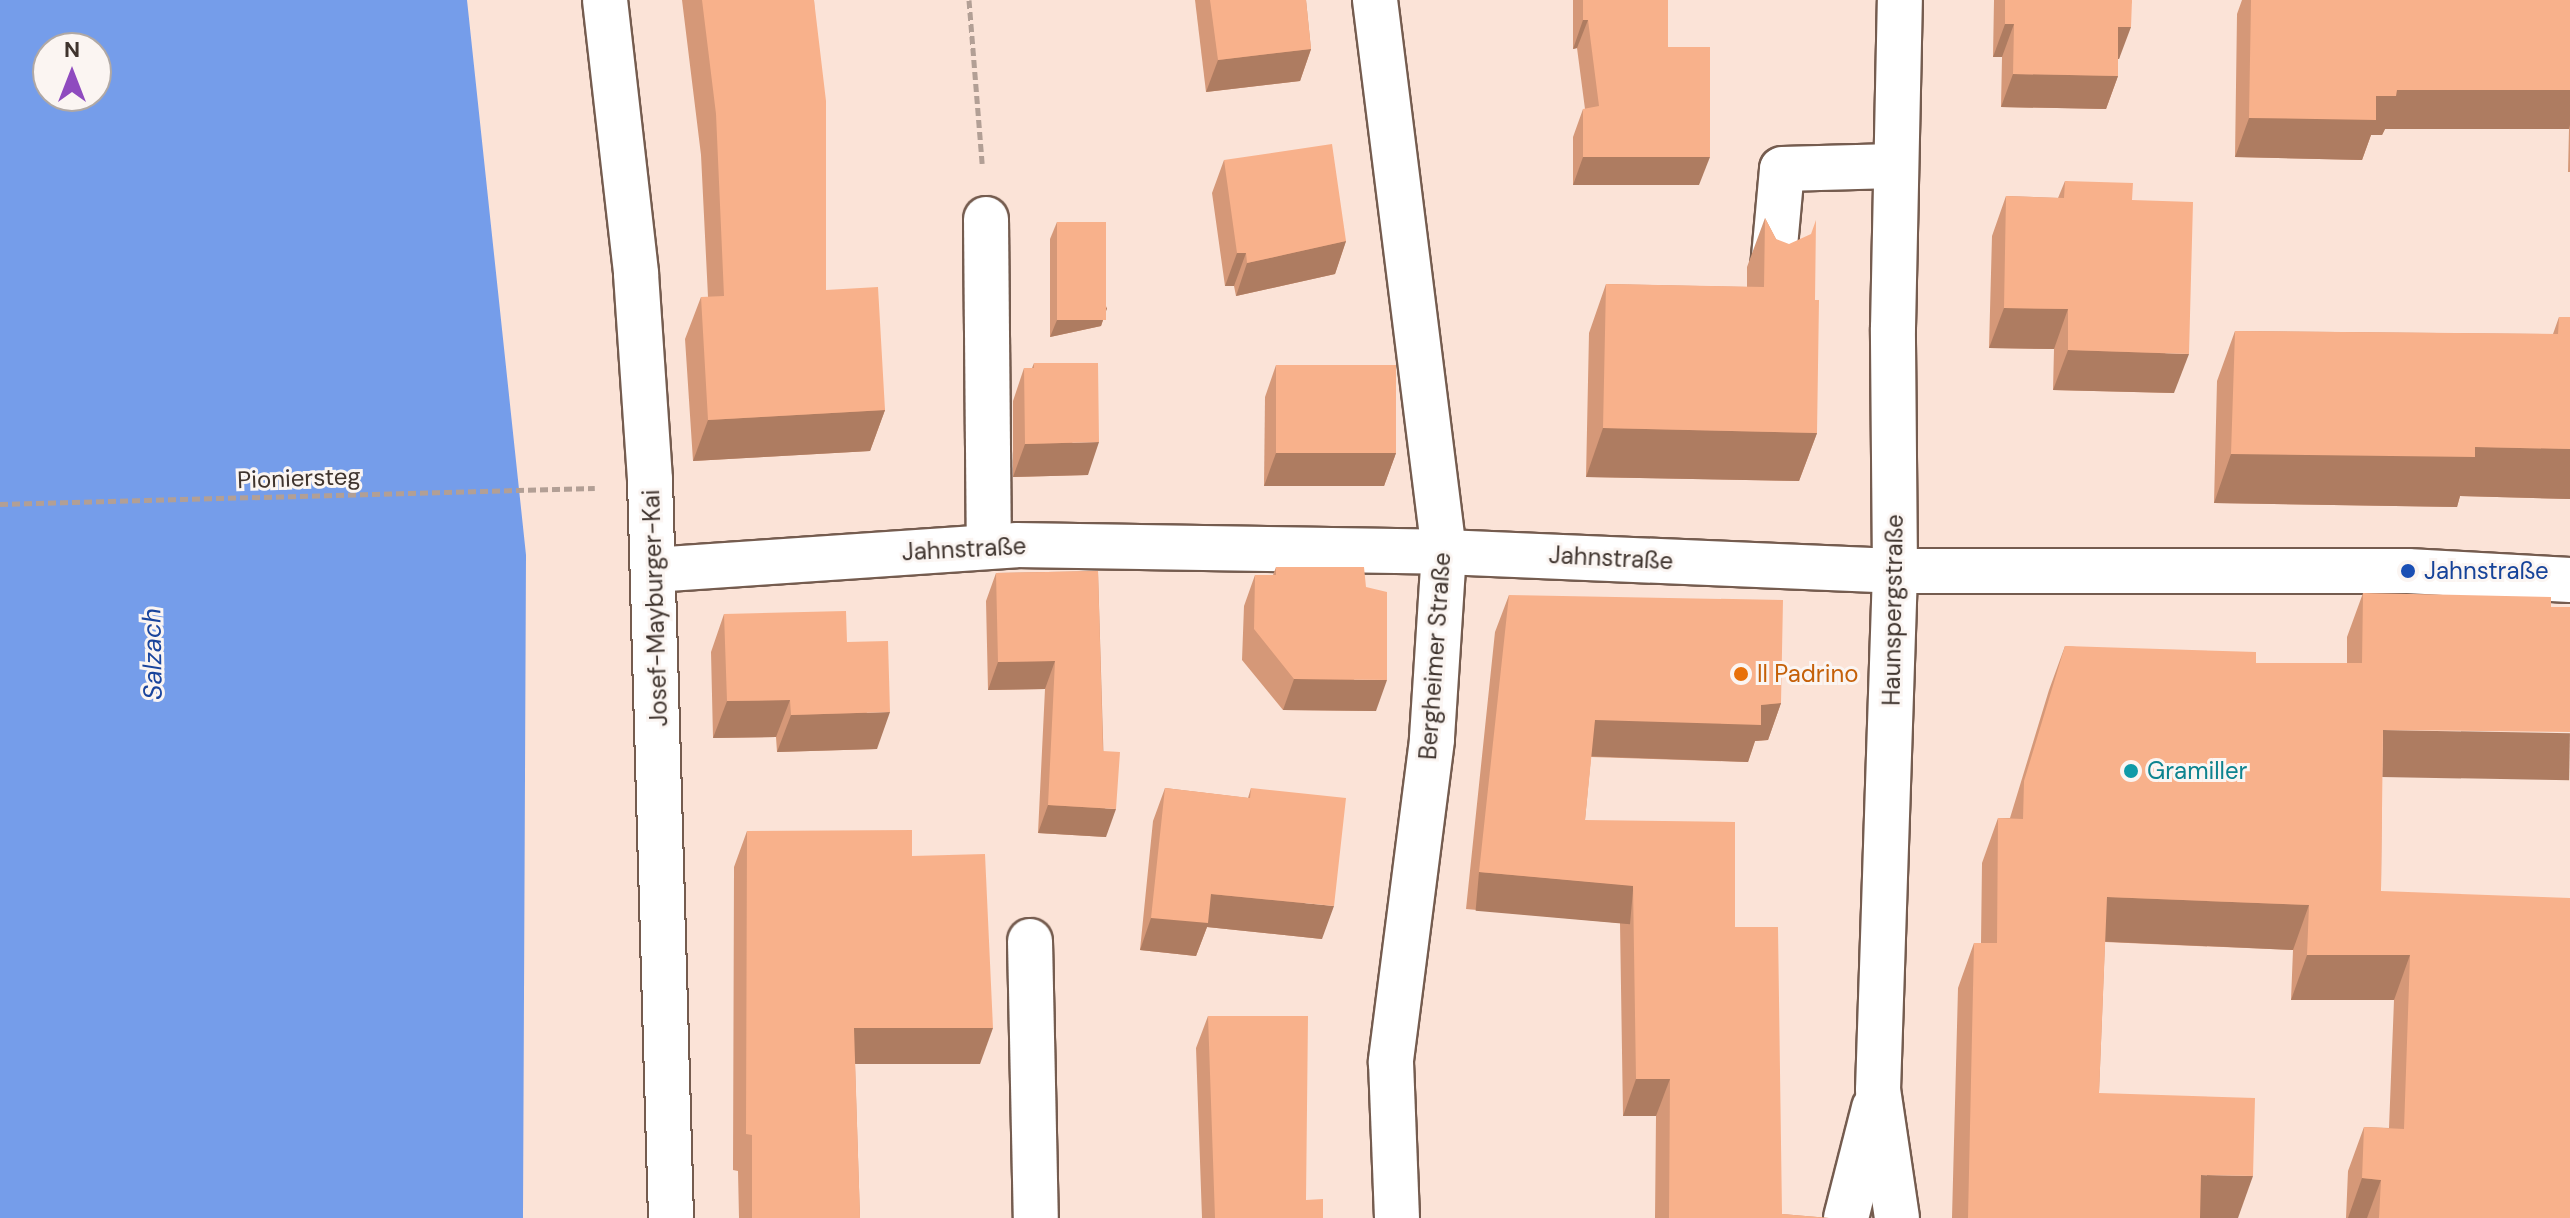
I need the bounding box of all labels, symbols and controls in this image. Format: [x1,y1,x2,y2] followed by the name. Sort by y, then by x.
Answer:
[32,32,112,112] north arrow
[64,35,80,64] text: N
[237,461,361,495] street label: Pioniersteg
[636,489,674,727] street label: Josef-Mayburger-Kai
[1877,514,1909,706] street label: Haunspergstraße
[901,531,1027,567] street label: Jahnstraße
[1548,540,1674,576] street label: Jahnstraße
[1413,551,1457,761] street label: Bergheimer Straße
[2424,557,2549,585] place label: Jahnstraße
[2399,562,2417,580] marker: Jahnstraße
[137,608,169,700] water label: Salzach
[1757,660,1858,688] place label: Il Padrino
[1732,665,1750,683] marker: Il Padrino
[2147,757,2247,785] place label: Gramiller
[2122,762,2140,780] marker: Gramiller

